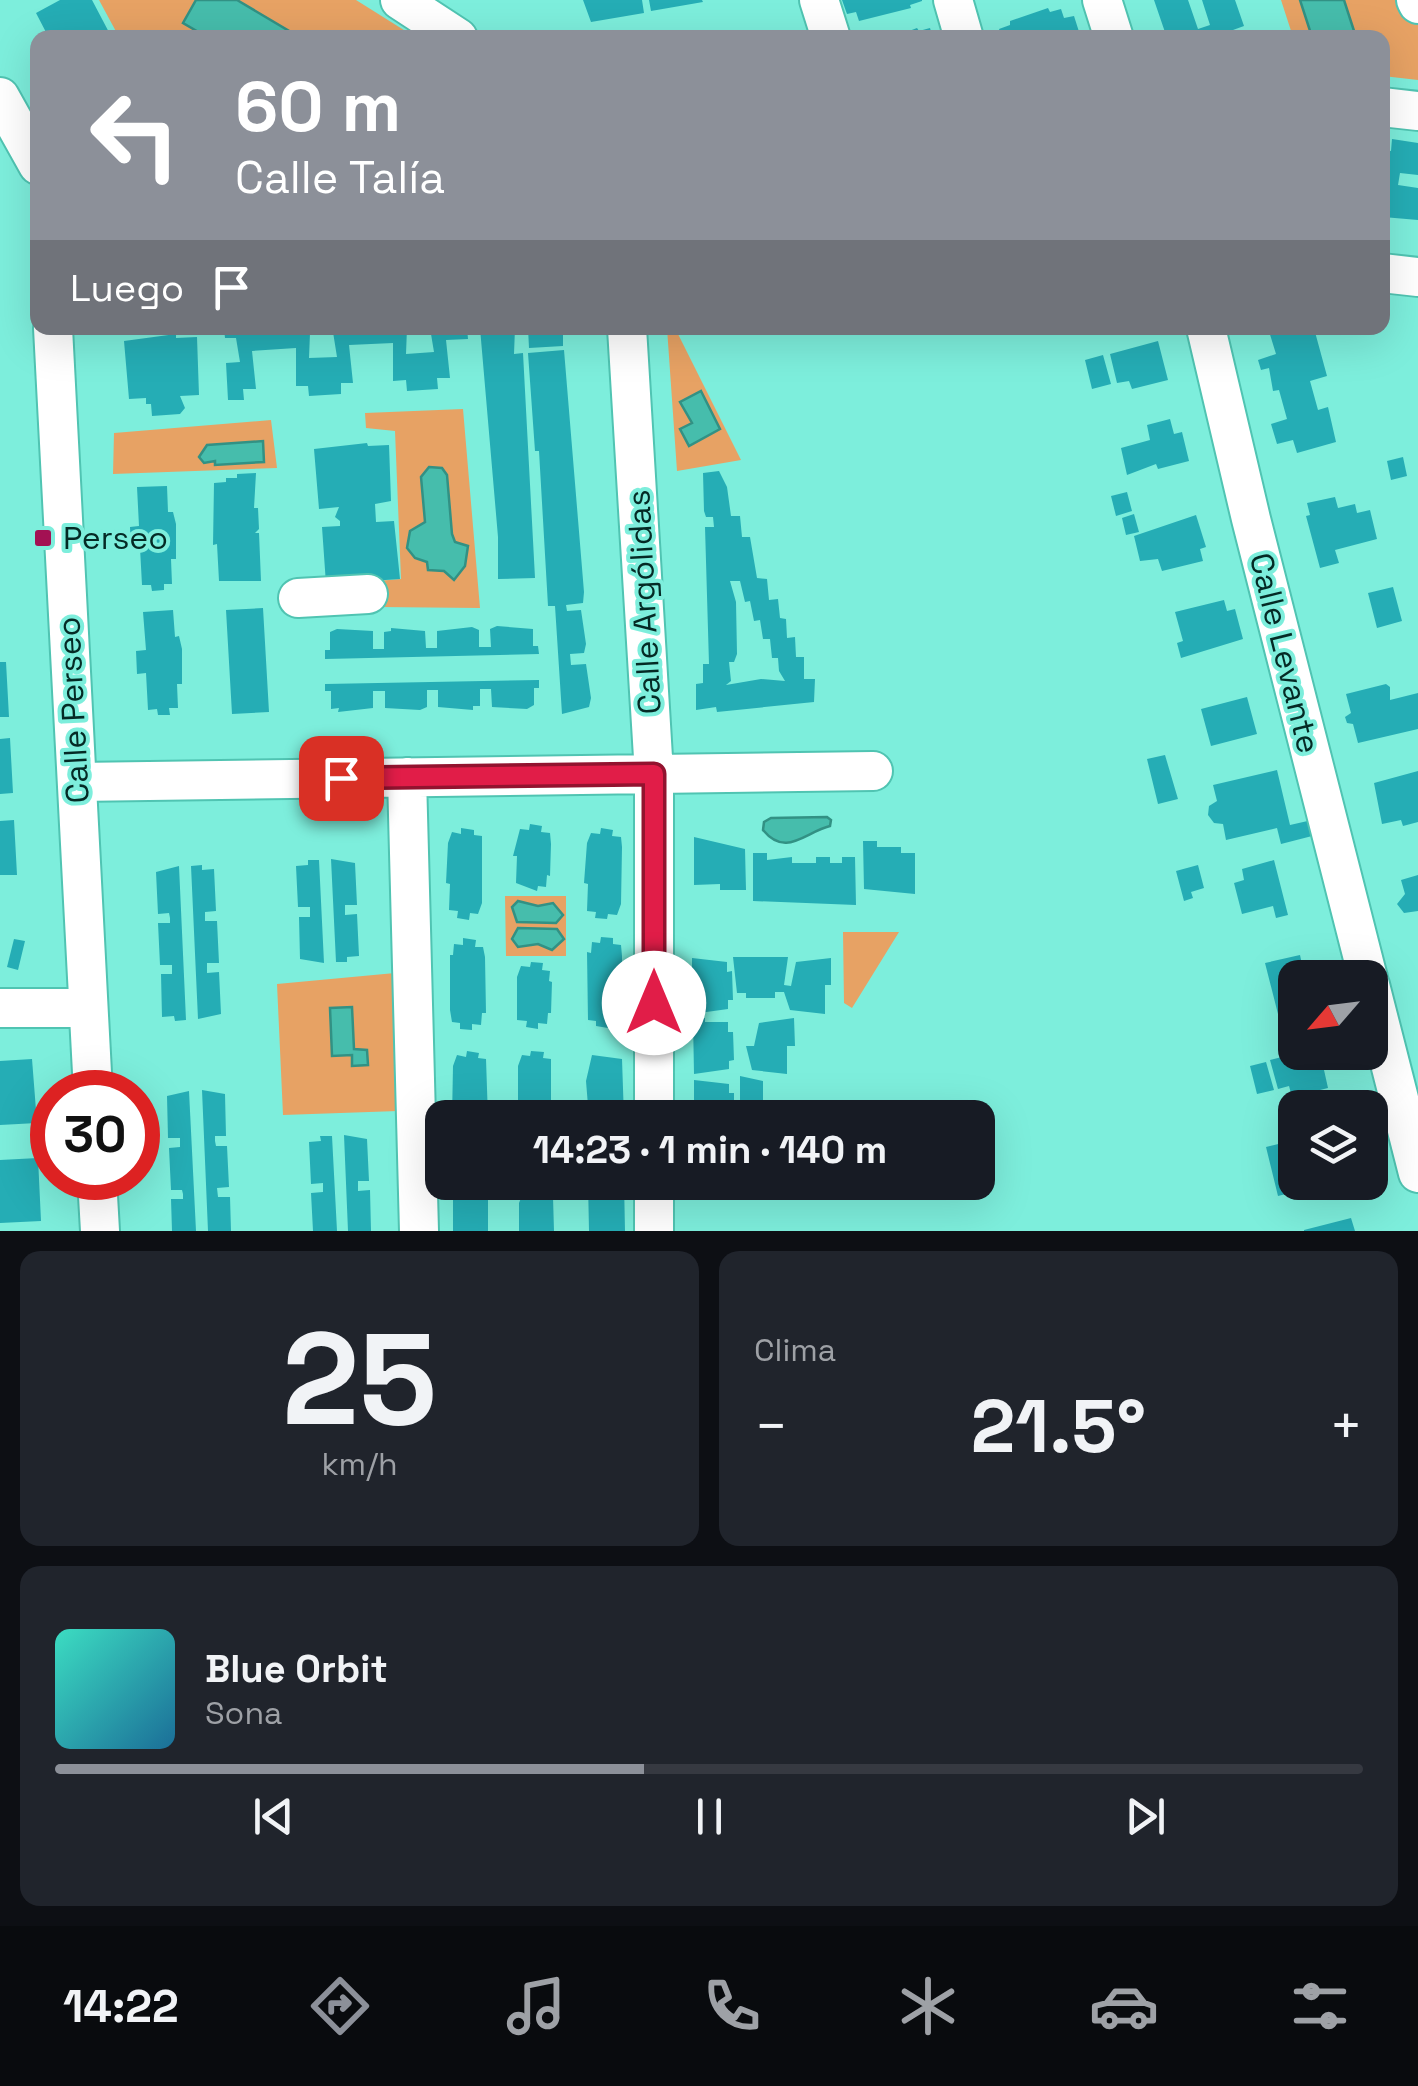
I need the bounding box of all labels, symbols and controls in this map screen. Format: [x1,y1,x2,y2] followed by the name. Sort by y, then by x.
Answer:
[235,62,401,151] text: 60 m
[70,70,200,200] icon: left
[235,149,445,206] text: Calle Talía
[204,260,259,315] icon: arrive
[70,264,184,312] text: Luego
[618,489,670,715] street label: Calle Argólidas
[63,518,168,558] place label: Perseo
[32,527,54,549] marker: Perseo
[1241,549,1329,757] street label: Calle Levante
[48,616,98,804] street label: Calle Perseo
[299,736,384,821] pin
[314,751,369,806] icon: arrive
[602,951,706,1055] position arrow
[1278,960,1388,1070] north arrow
[1278,960,1388,1200] map controls
[30,1070,160,1200] speed limit sign: 30
[1278,1090,1388,1200] button: layers
[533,1126,887,1174] text: 14:23 · 1 min · 140 m
[282,1296,437,1462] text: 25
[754,1330,836,1370] text: Clima
[971,1378,1146,1474] text: 21.5°
[754,1391,788,1461] text: −
[1329,1391,1363,1461] text: +
[321,1444,398,1484] text: km/h
[205,1645,388,1693] text: Blue Orbit
[205,1693,282,1733] text: Sona
[246,1789,301,1844] icon: previous
[682,1789,737,1844] icon: pause
[1118,1789,1173,1844] icon: next
[305,1971,375,2041] icon: directions
[501,1971,571,2041] icon: music
[697,1971,767,2041] icon: phone
[893,1971,963,2041] icon: climate
[1089,1971,1159,2041] icon: car
[1285,1971,1355,2041] icon: filters
[63,1978,179,2035] text: 14:22

